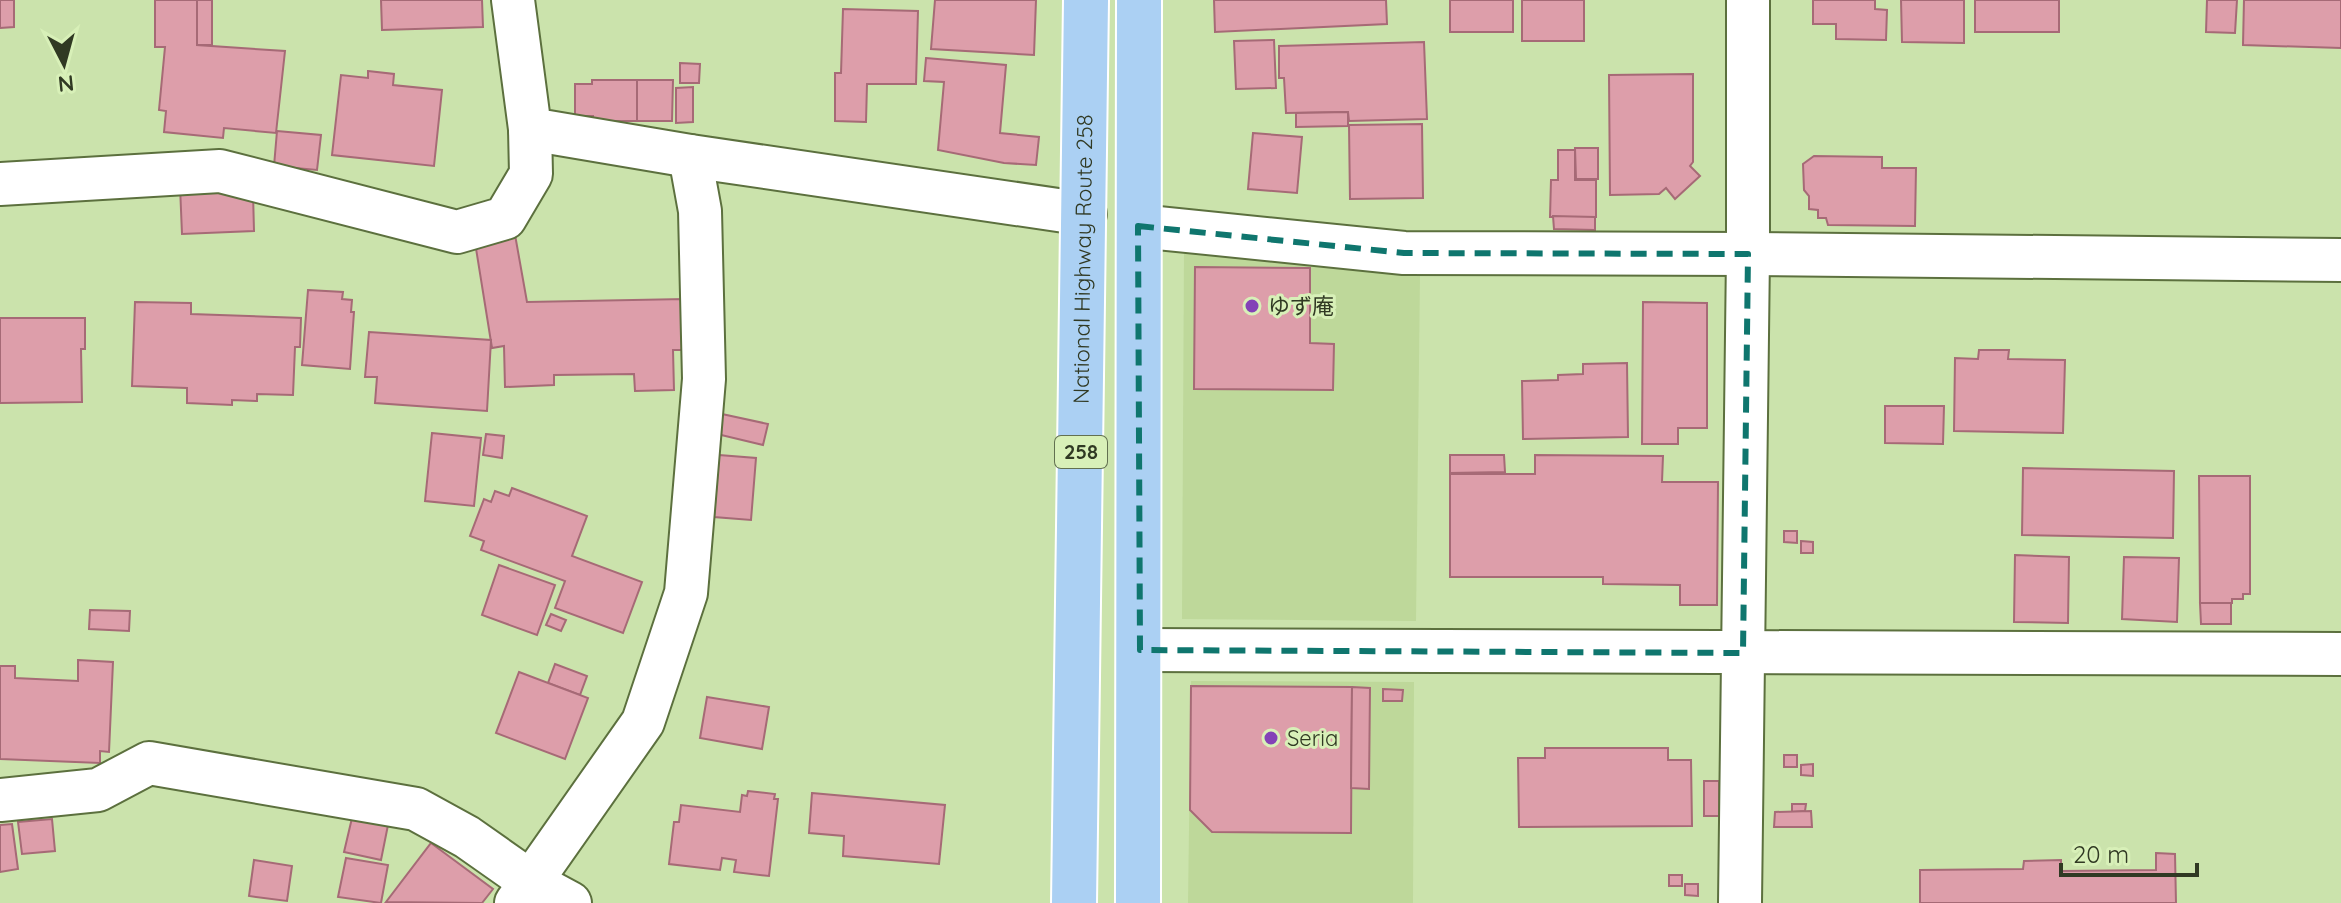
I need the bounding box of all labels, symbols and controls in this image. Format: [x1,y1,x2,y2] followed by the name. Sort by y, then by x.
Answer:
[24,24,104,104] north arrow
[57,69,76,99] text: N
[1067,114,1098,404] street label: National Highway Route 258
[1268,292,1334,320] place label: ゆず庵
[1243,297,1261,315] marker: ゆず庵
[1055,436,1107,468] road number: 258
[1287,724,1338,752] place label: Seria
[1262,729,1280,747] marker: Seria
[2061,827,2197,877] scale bar
[2073,839,2129,869] text: 20 m

